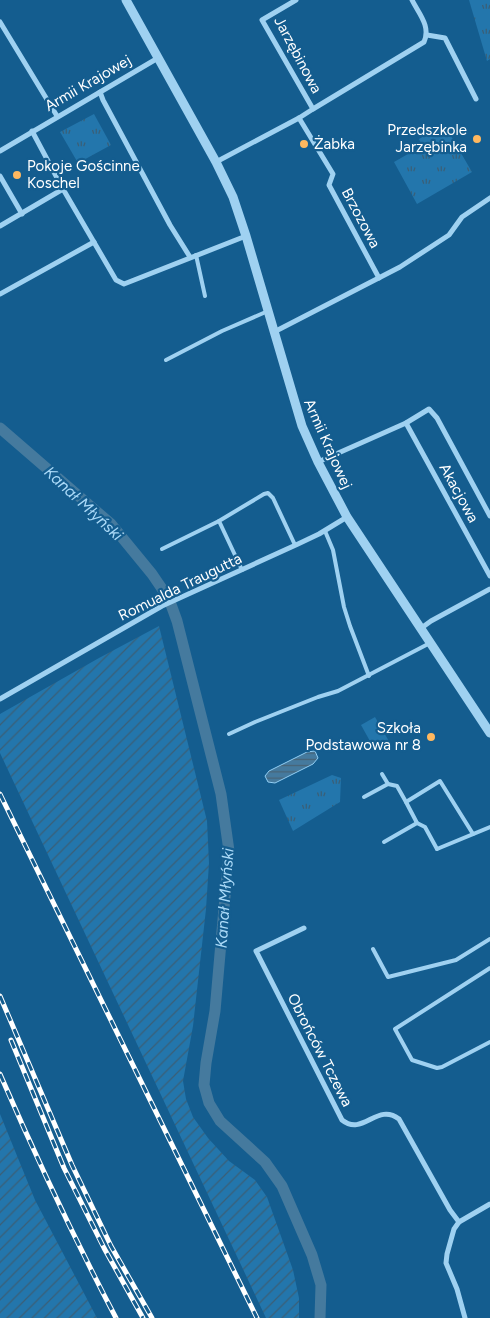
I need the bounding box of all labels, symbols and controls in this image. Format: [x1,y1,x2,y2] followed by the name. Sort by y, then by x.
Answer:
[270,14,326,96] street label: Jarzębinowa
[42,51,134,115] street label: Armii Krajowej
[387,121,467,156] place label: Przedszkole Jarzębinka
[471,133,483,145] marker: Przedszkole Jarzębinka
[314,135,355,153] place label: Żabka
[298,138,310,150] marker: Żabka
[27,157,140,192] place label: Pokoje Gościnne Koschel
[11,169,23,181] marker: Pokoje Gościnne Koschel
[338,185,384,251] street label: Brzozowa
[300,396,356,492] street label: Armii Krajowej
[435,460,483,526] street label: Akacjowa
[41,462,127,545] water label: Kanał Młyński
[115,549,245,625] street label: Romualda Traugutta
[305,719,421,754] place label: Szkoła Podstawowa nr 8
[425,731,437,743] marker: Szkoła Podstawowa nr 8
[212,847,237,949] water label: Kanał Młyński
[284,990,356,1110] street label: Obrońców Tczewa

